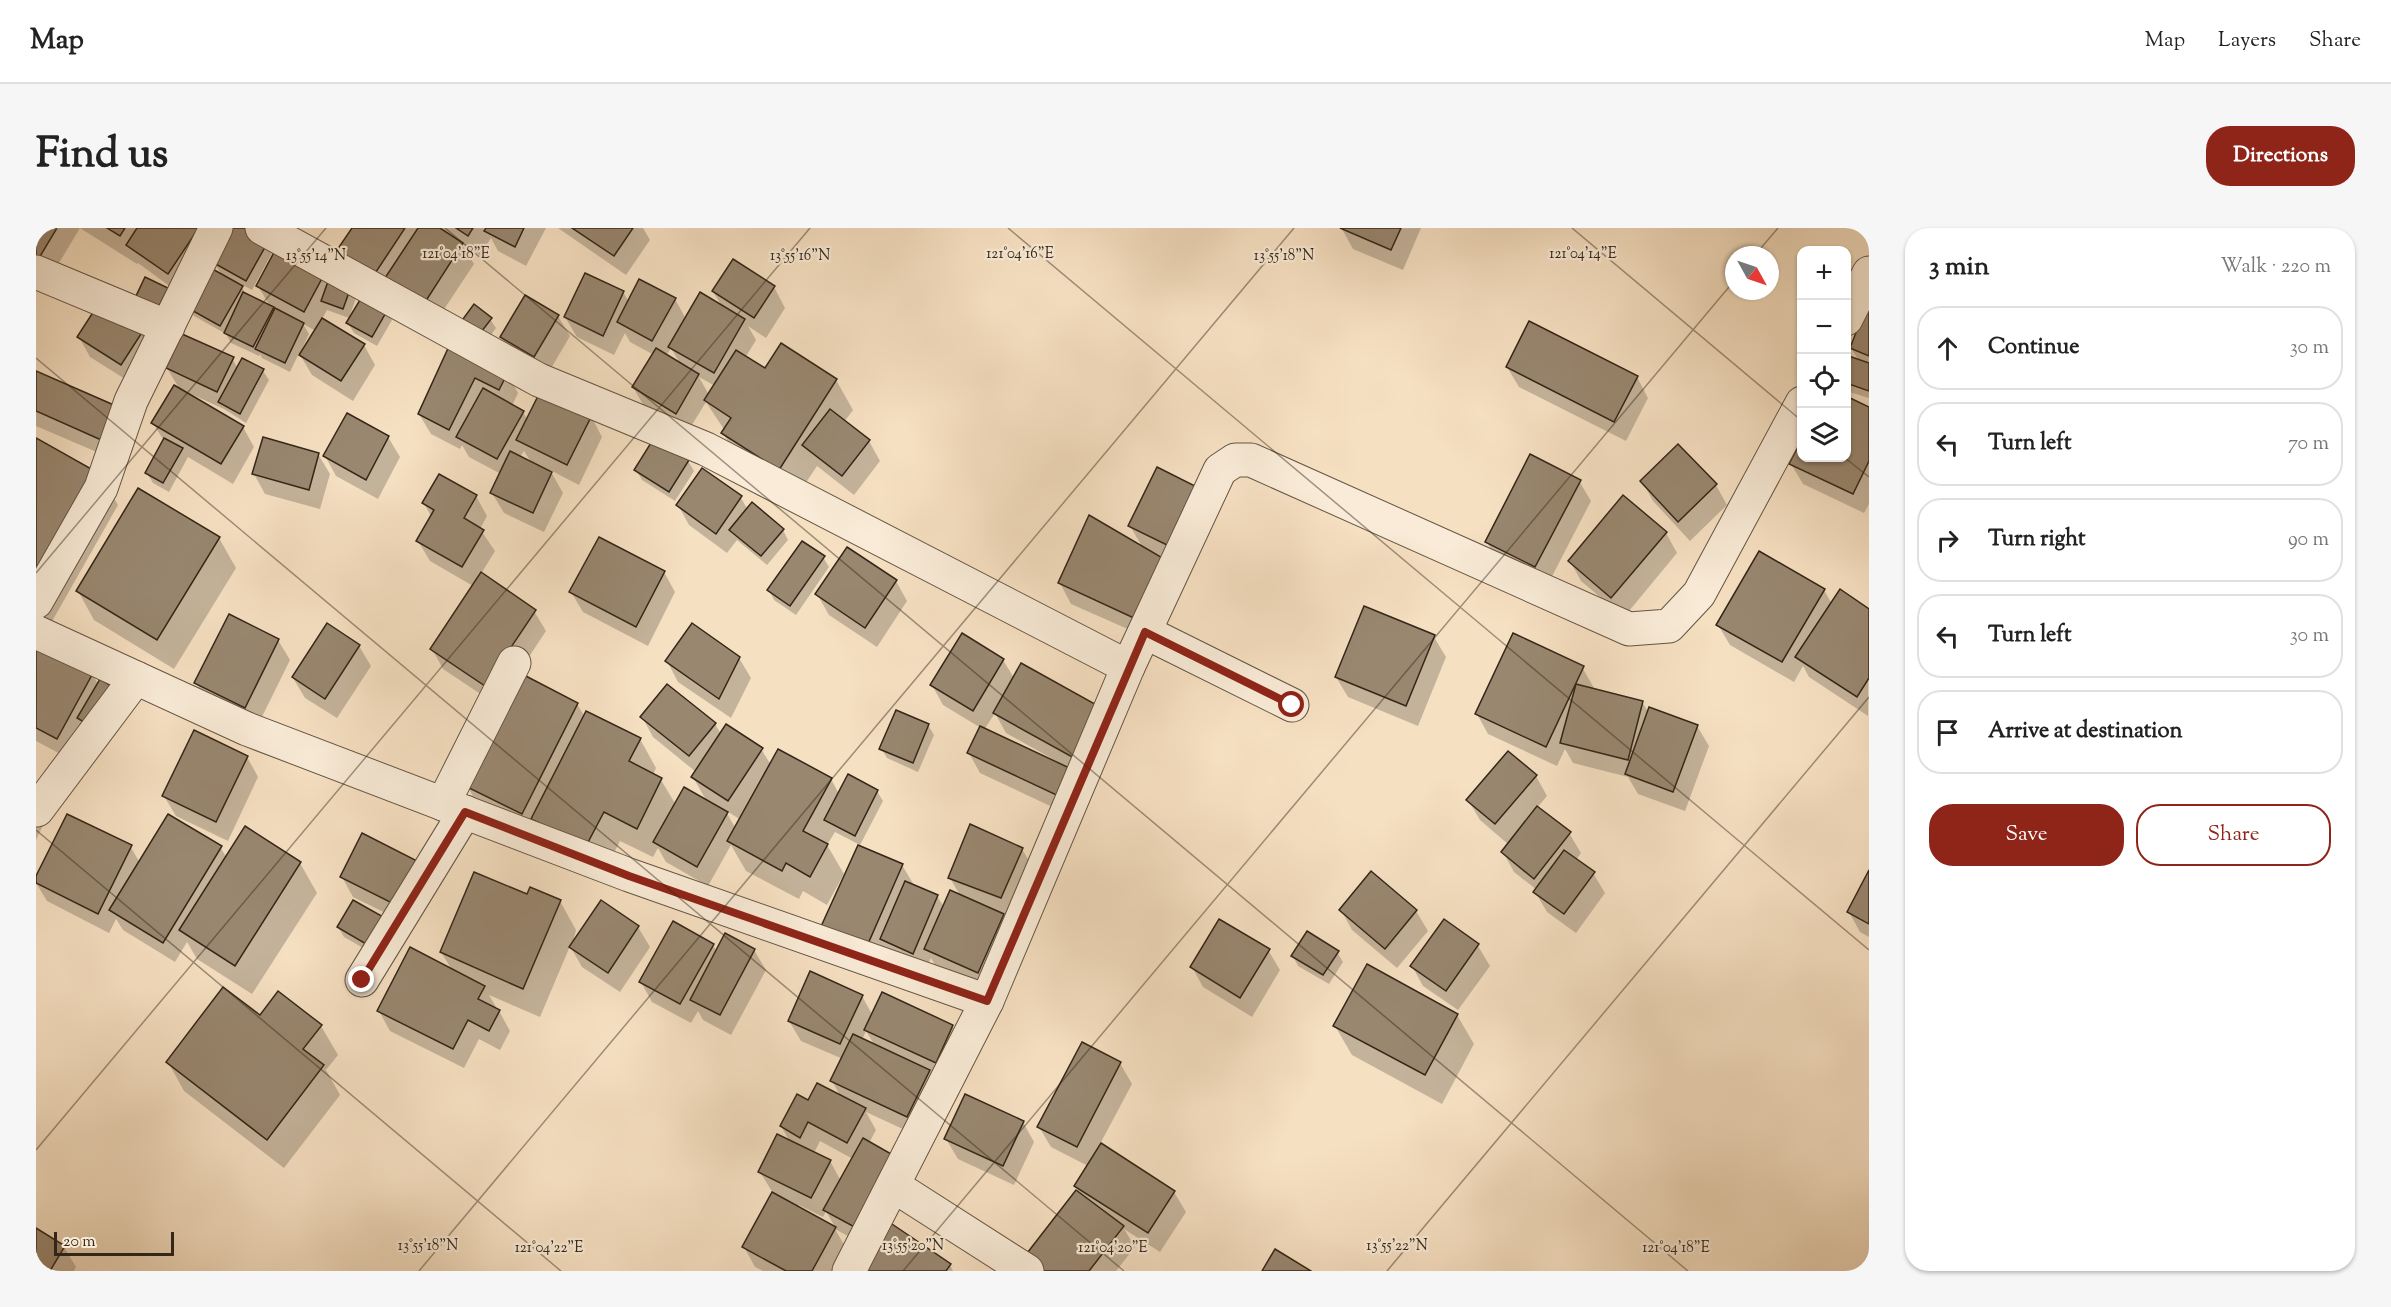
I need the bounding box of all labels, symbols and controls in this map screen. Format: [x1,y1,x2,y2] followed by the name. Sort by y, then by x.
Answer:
[30,21,84,61] text: Map
[2145,26,2185,56] text: Map
[2218,26,2276,56] text: Layers
[2309,26,2361,56] text: Share
[36,126,168,186] text: Find us
[2206,126,2355,186] button: Directions
[422,244,490,265] text: 121°04'18"E
[986,244,1054,265] text: 121°04'16"E
[1549,244,1617,265] text: 121°04'14"E
[286,246,346,267] text: 13°55'14"N
[770,246,830,267] text: 13°55'16"N
[1254,246,1314,267] text: 13°55'18"N
[1725,246,1779,300] north arrow
[1797,246,1851,462] map controls
[1797,246,1851,300] button: +
[1929,249,1989,286] text: 3 min
[2220,253,2331,282] text: Walk · 220 m
[1797,300,1851,354] button: −
[1931,332,1964,365] icon: ahead
[1988,332,2079,364] text: Continue
[2290,334,2329,363] text: 30 m
[1797,354,1851,408] button: locate
[1797,408,1851,462] button: layers
[1931,428,1964,461] icon: left
[1988,428,2071,460] text: Turn left
[2288,430,2329,459] text: 70 m
[1931,524,1964,557] icon: right
[1988,524,2085,556] text: Turn right
[2288,526,2329,555] text: 90 m
[1931,620,1964,653] icon: left
[1988,620,2071,652] text: Turn left
[2290,622,2329,651] text: 30 m
[1278,691,1304,717] route start
[1931,716,1964,749] icon: arrive
[1988,716,2183,748] text: Arrive at destination
[1929,804,2124,866] button: Save
[2136,804,2331,866] button: Share
[348,966,374,992] route end
[54,1229,174,1256] scale bar
[63,1231,96,1254] text: 20 m
[398,1236,458,1257] text: 13°55'18"N
[882,1236,944,1257] text: 13°55'20"N
[1366,1236,1428,1257] text: 13°55'22"N
[515,1238,583,1259] text: 121°04'22"E
[1078,1238,1148,1259] text: 121°04'20"E
[1642,1238,1710,1259] text: 121°04'18"E

